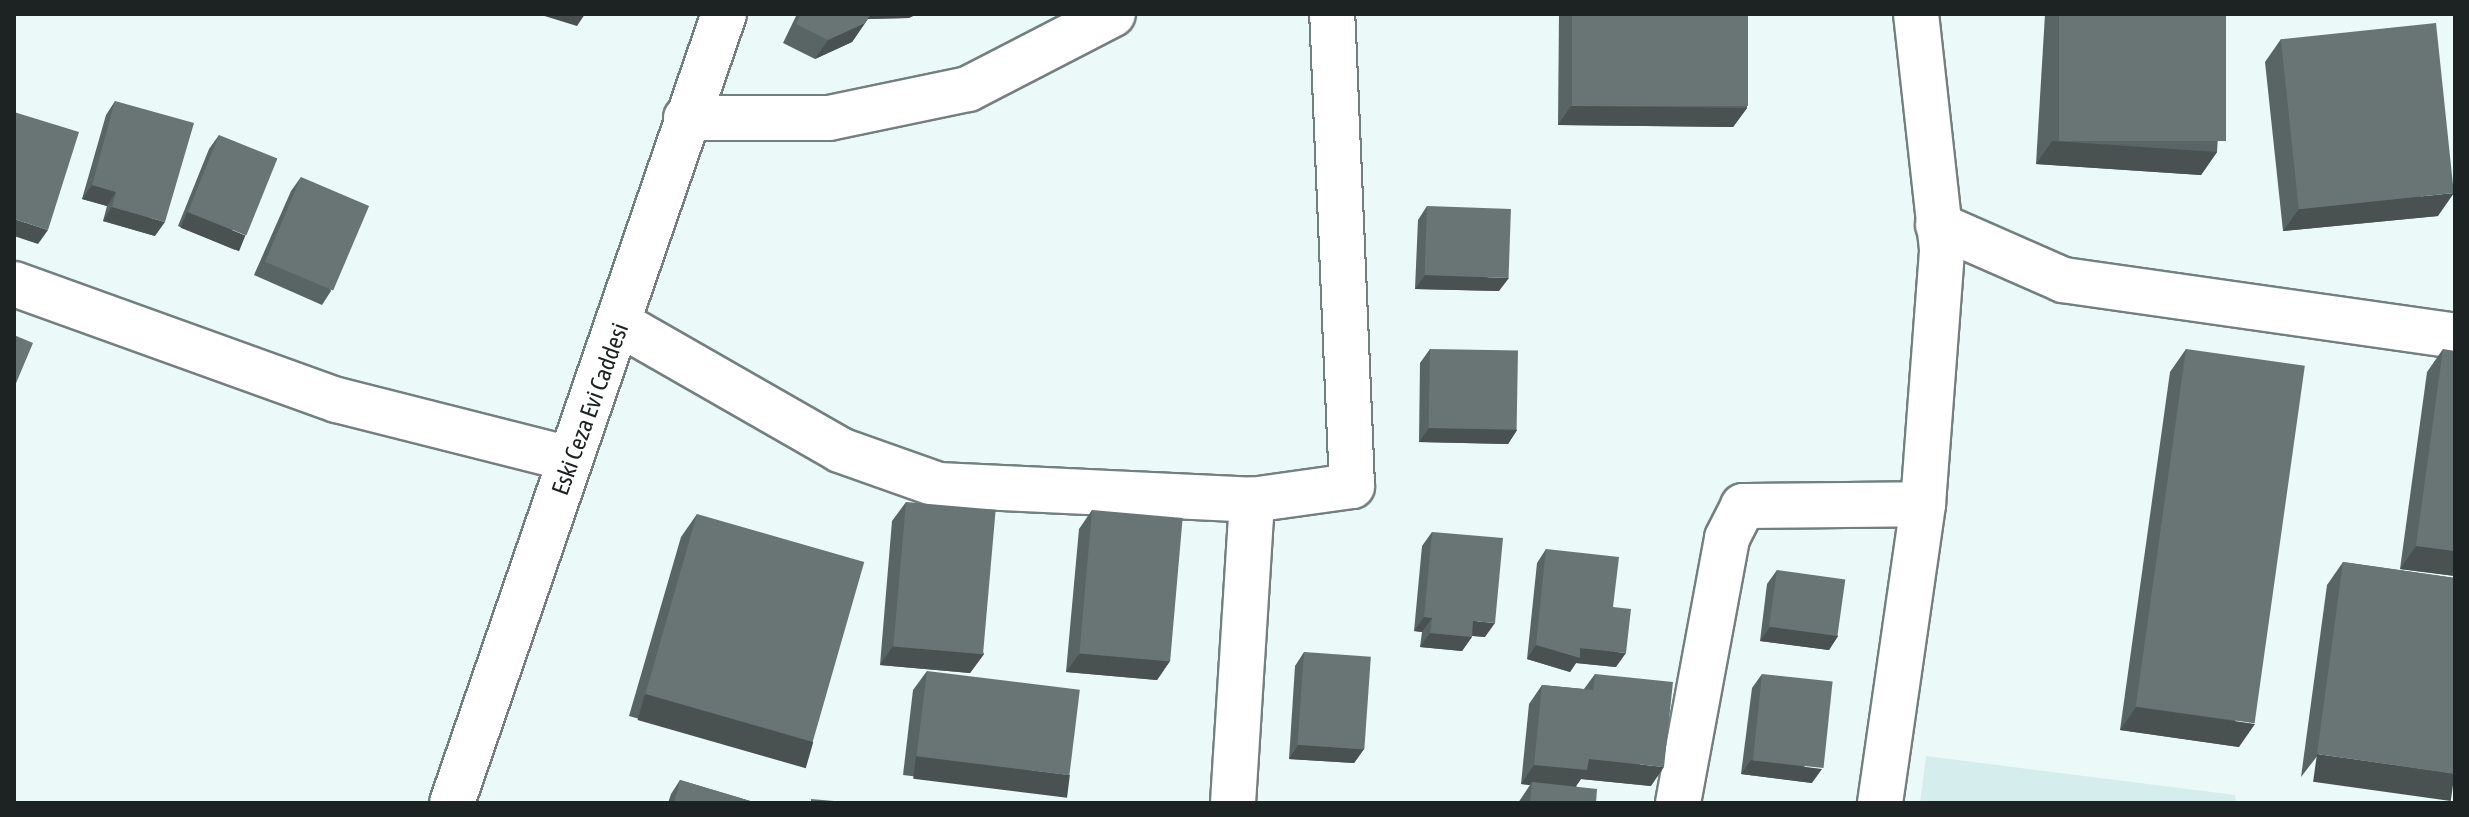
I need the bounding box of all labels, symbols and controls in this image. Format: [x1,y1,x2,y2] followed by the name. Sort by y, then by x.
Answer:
[546,319,634,499] street label: Eski Ceza Evi Caddesi

